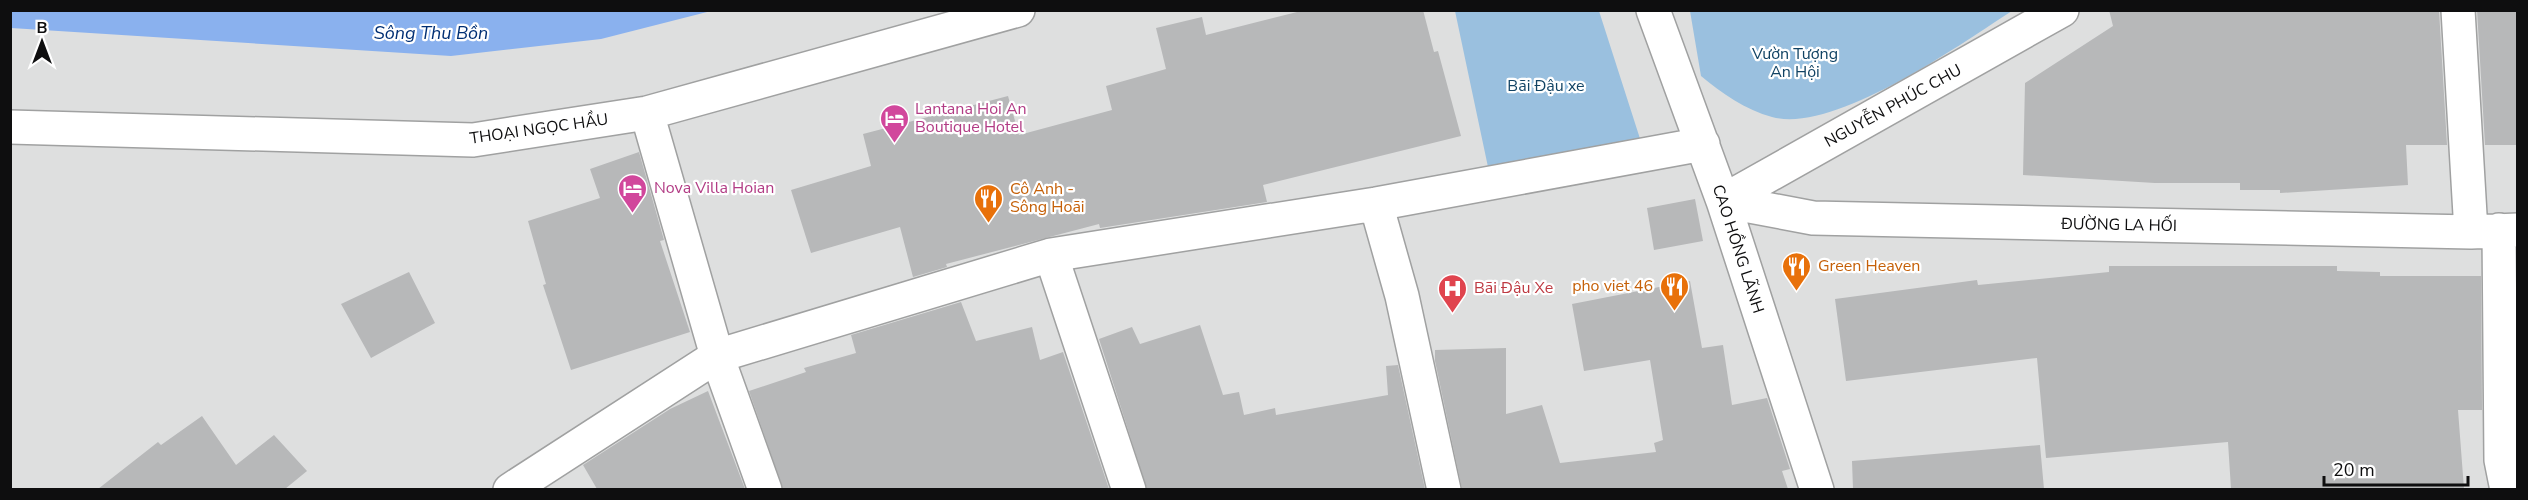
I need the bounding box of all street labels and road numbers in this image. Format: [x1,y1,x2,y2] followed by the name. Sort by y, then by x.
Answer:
[1820,58,1966,153] street label: NGUYỄN PHÚC CHU
[468,107,610,150] street label: THOẠI NGỌC HẦU
[1707,181,1770,316] street label: CAO HỒNG LÃNH
[2060,212,2177,237] street label: ĐƯỜNG LA HỐI

